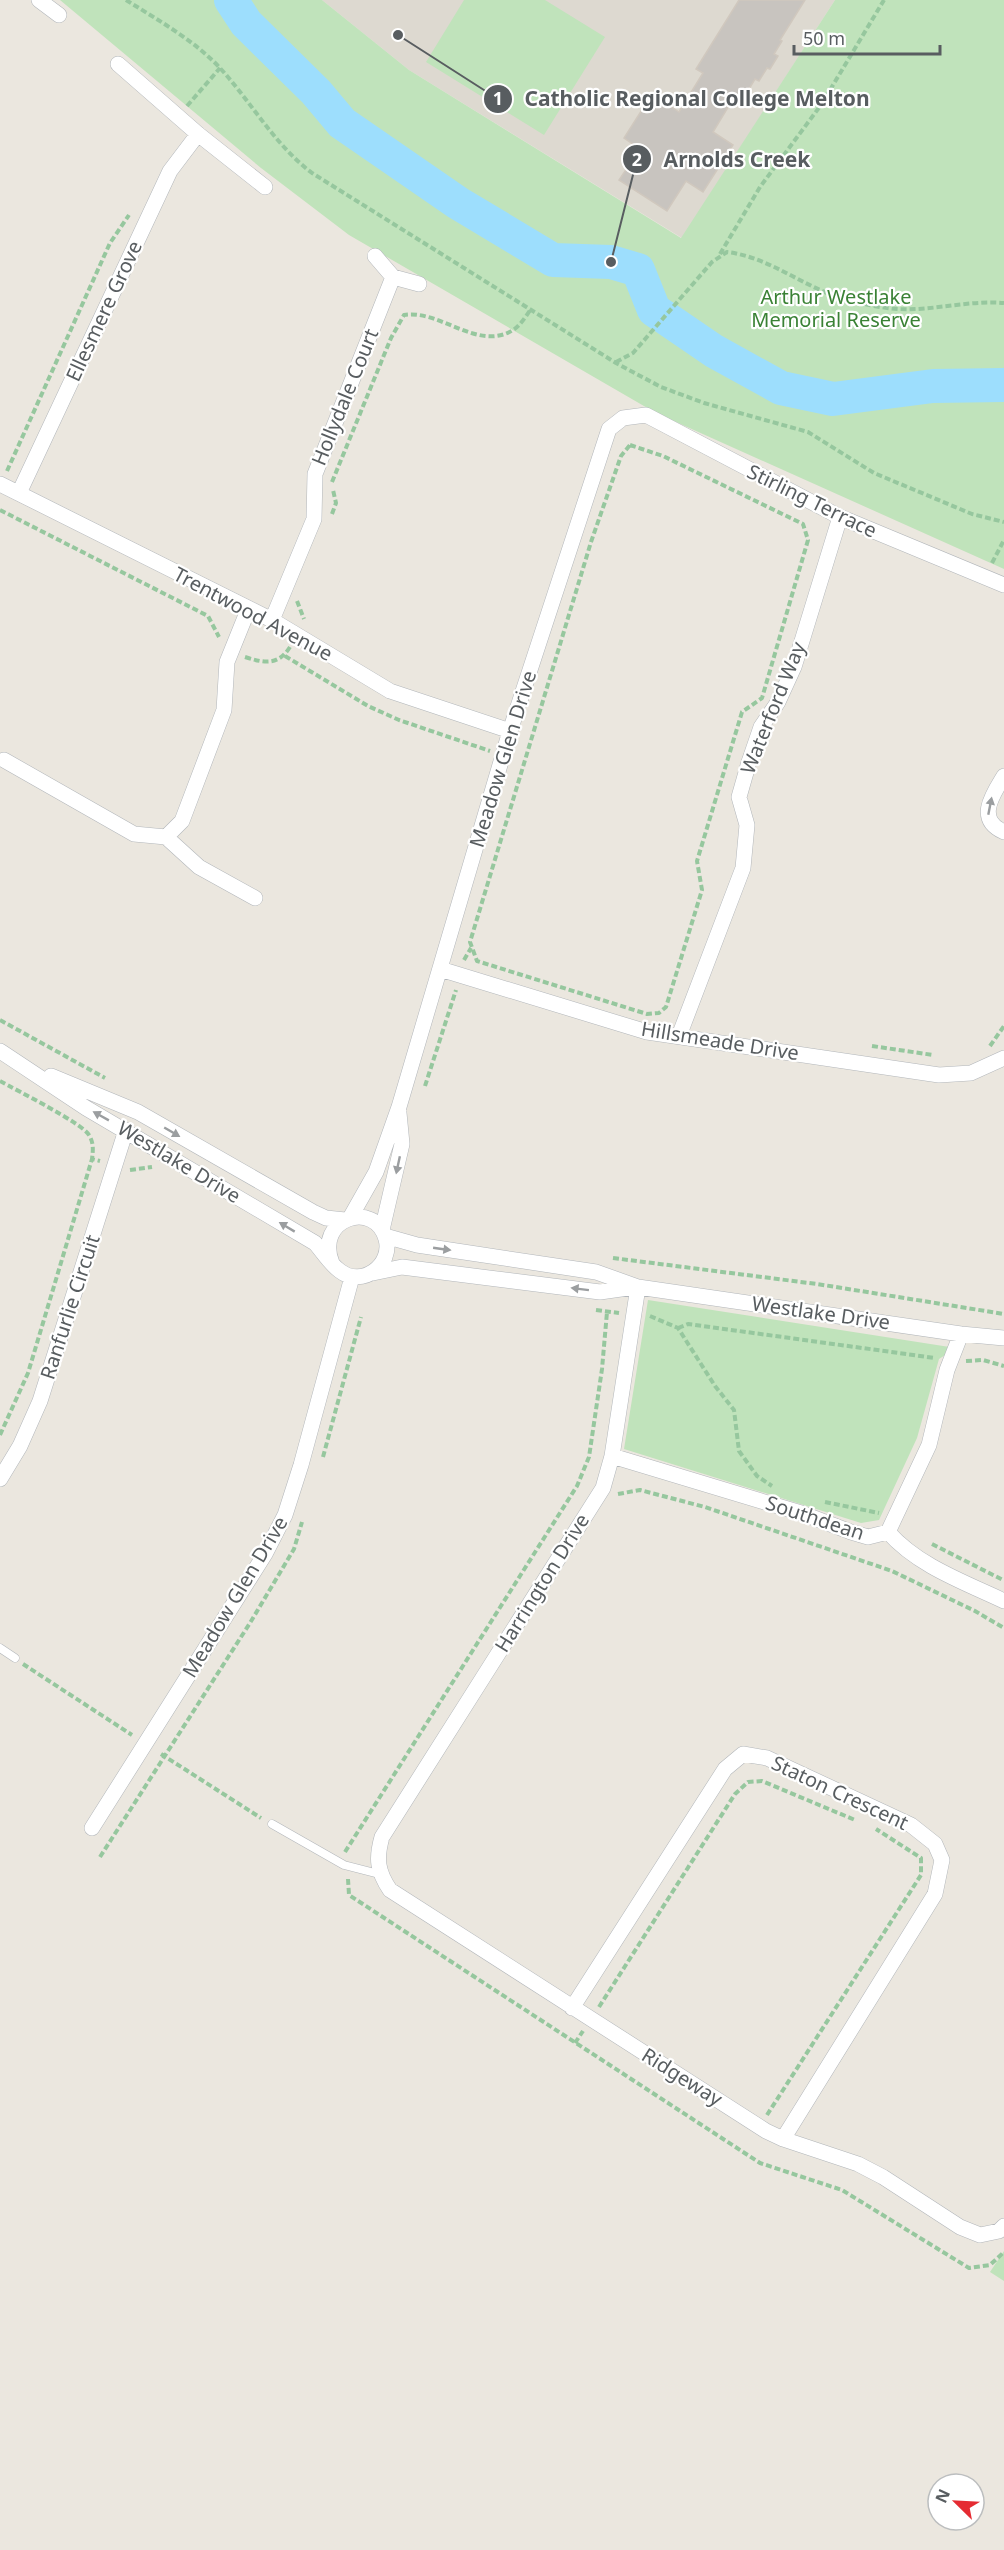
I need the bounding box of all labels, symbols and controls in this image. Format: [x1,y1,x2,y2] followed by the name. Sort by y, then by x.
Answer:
[794,18,940,56] scale bar
[803,26,845,50] text: 50 m
[483,79,882,118] callout: Catholic Regional College Melton
[524,84,870,112] text: Catholic Regional College Melton
[493,86,503,110] text: 1
[622,140,823,179] callout: Arnolds Creek
[664,145,811,173] text: Arnolds Creek
[632,147,642,171] text: 2
[59,236,148,385] street label: Ellesmere Grove
[751,283,921,333] park label: Arthur Westlake Memorial Reserve
[305,324,384,469] street label: Hollydale Court
[743,458,882,544] street label: Stirling Terrace
[169,560,337,667] street label: Trentwood Avenue
[734,637,812,778] street label: Waterford Way
[463,667,542,851] street label: Meadow Glen Drive
[986,796,995,815] one-way arrow
[639,1015,801,1066] street label: Hillsmeade Drive
[92,1111,109,1121] one-way arrow
[113,1114,246,1209] street label: Westlake Drive
[164,1126,180,1137] one-way arrow
[393,1156,403,1175] one-way arrow
[279,1221,295,1232] one-way arrow
[33,1231,106,1383] street label: Ranfurlie Circuit
[432,1245,451,1254] one-way arrow
[571,1284,590,1294] one-way arrow
[750,1289,892,1336] street label: Westlake Drive
[762,1489,868,1546] street label: Southdean
[488,1508,595,1657] street label: Harrington Drive
[176,1511,293,1682] street label: Meadow Glen Drive
[767,1749,913,1836] street label: Staton Crescent
[637,2041,728,2112] street label: Ridgeway
[926,2472,986,2532] north arrow
[930,2485,955,2506] text: N

